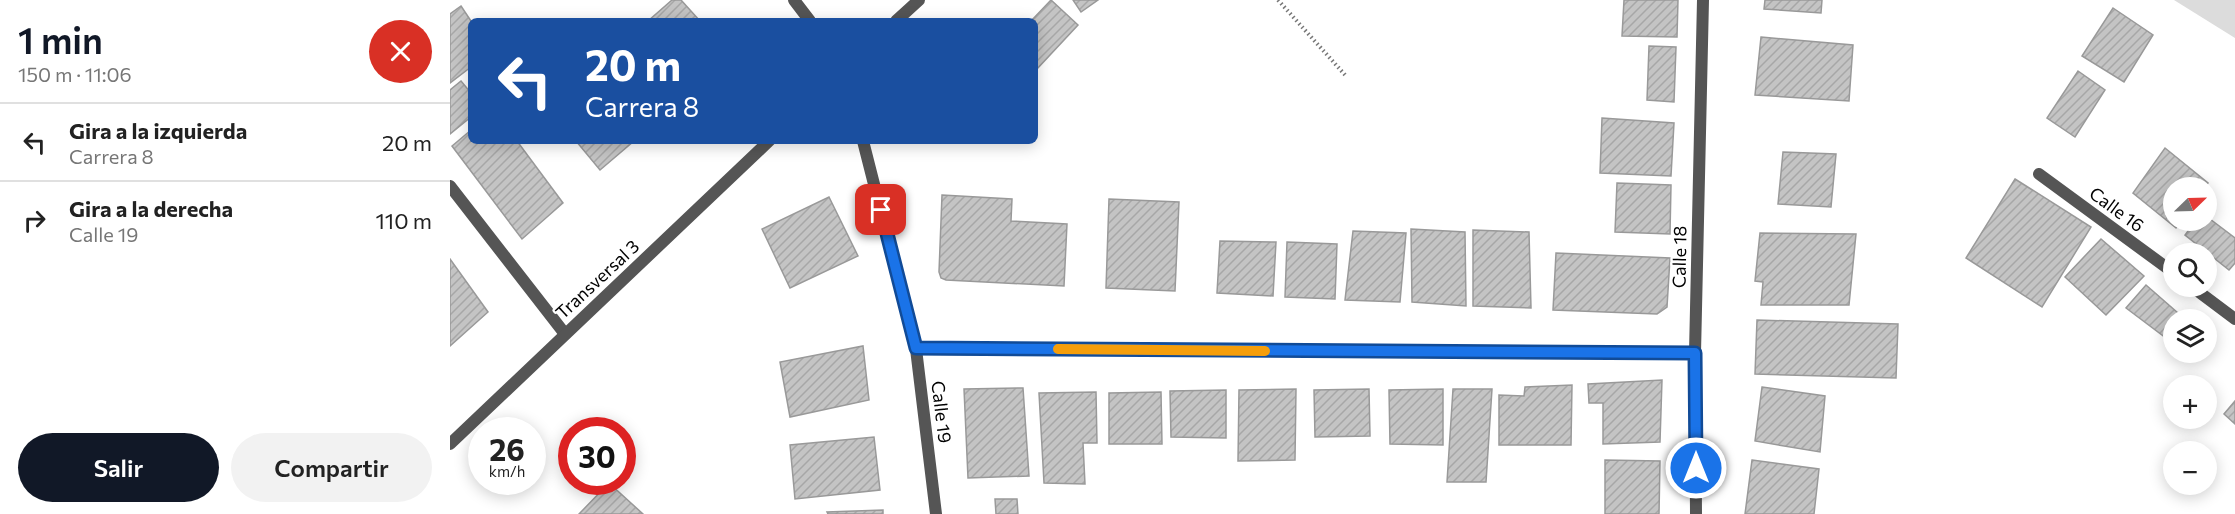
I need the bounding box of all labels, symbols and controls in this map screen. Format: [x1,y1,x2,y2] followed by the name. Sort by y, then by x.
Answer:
[18,17,103,61] text: 1 min
[369,20,432,83] button: close
[585,38,681,90] text: 20 m
[486,42,564,120] icon: left
[18,62,132,86] text: 150 m · 11:06
[585,90,699,123] text: Carrera 8
[69,117,247,144] text: Gira a la izquierda
[18,126,51,159] icon: left
[382,129,432,156] text: 20 m
[69,144,154,168] text: Carrera 8
[2163,177,2217,231] north arrow
[2163,177,2217,495] map controls
[2085,182,2149,236] street label: Calle 16
[855,184,906,235] pin
[864,193,897,226] icon: arrive
[69,195,233,222] text: Gira a la derecha
[18,204,51,237] icon: right
[375,207,432,234] text: 110 m
[69,222,138,246] text: Calle 19
[1667,226,1691,288] street label: Calle 18
[551,235,643,323] street label: Transversal 3
[2163,243,2217,297] button: search
[2163,309,2217,363] button: layers
[2163,375,2217,429] button: +
[927,380,957,444] street label: Calle 19
[558,417,636,495] speed limit sign: 30
[489,430,525,467] text: 26
[18,433,219,502] button: Salir
[231,433,432,502] button: Compartir
[1664,436,1728,500] position arrow
[2163,441,2217,495] button: −
[489,462,525,480] text: km/h

